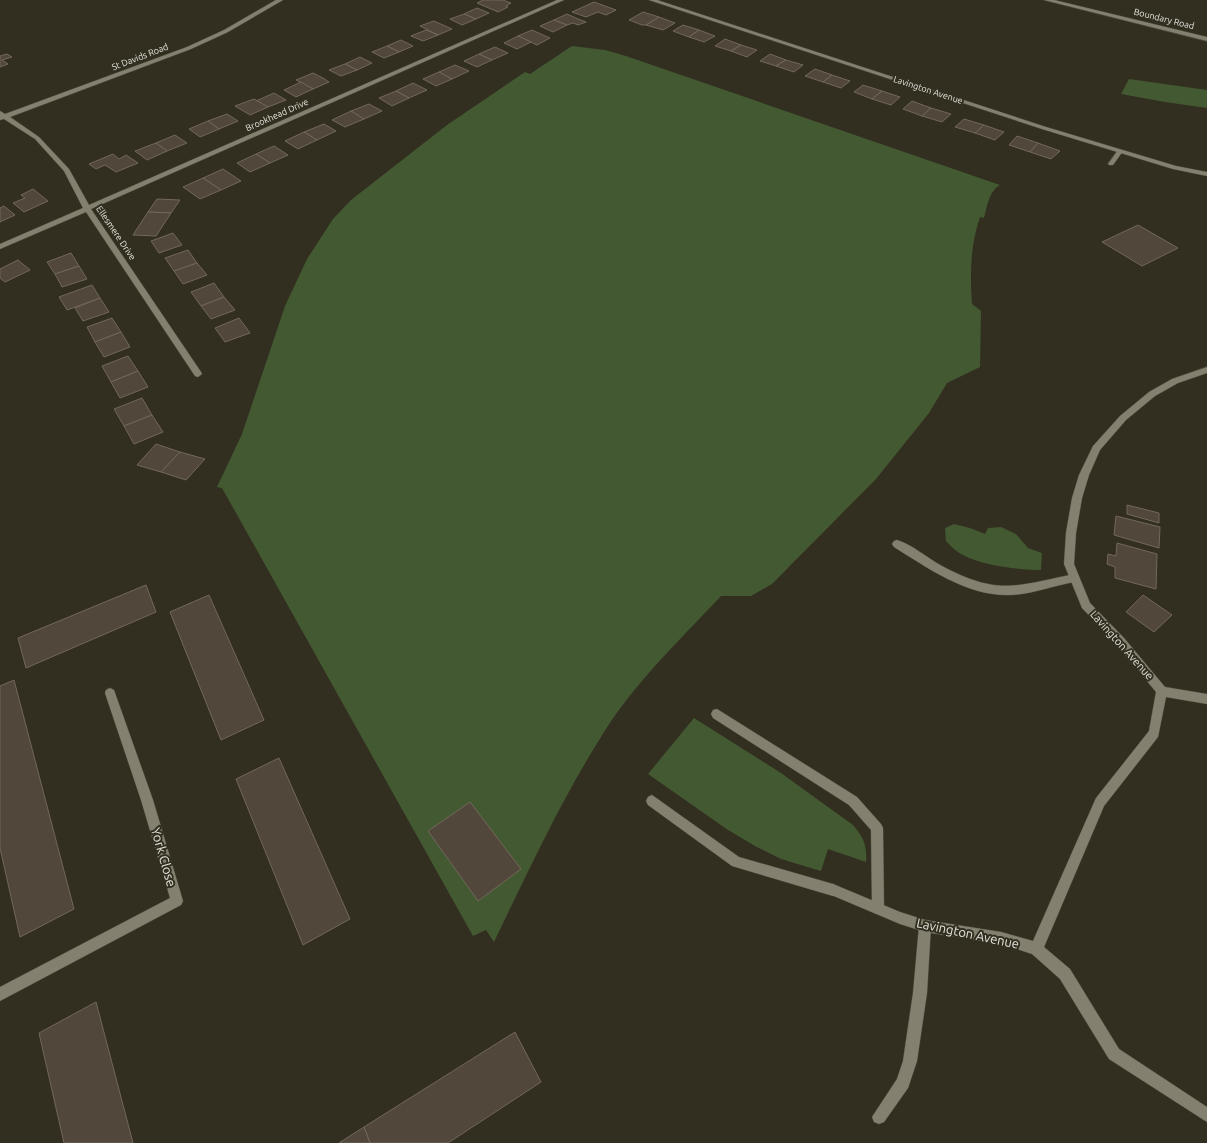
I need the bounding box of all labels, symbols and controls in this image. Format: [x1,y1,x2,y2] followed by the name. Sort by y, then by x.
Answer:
[1133,7,1195,31] street label: Boundary Road
[110,42,170,72] street label: St Davids Road
[892,74,964,106] street label: Lavington Avenue
[244,97,310,133] street label: Brookhead Drive
[94,204,138,262] street label: Ellesmere Drive
[1088,608,1156,682] street label: Lavington Avenue
[149,826,179,888] street label: York Close
[915,915,1021,951] street label: Lavington Avenue

